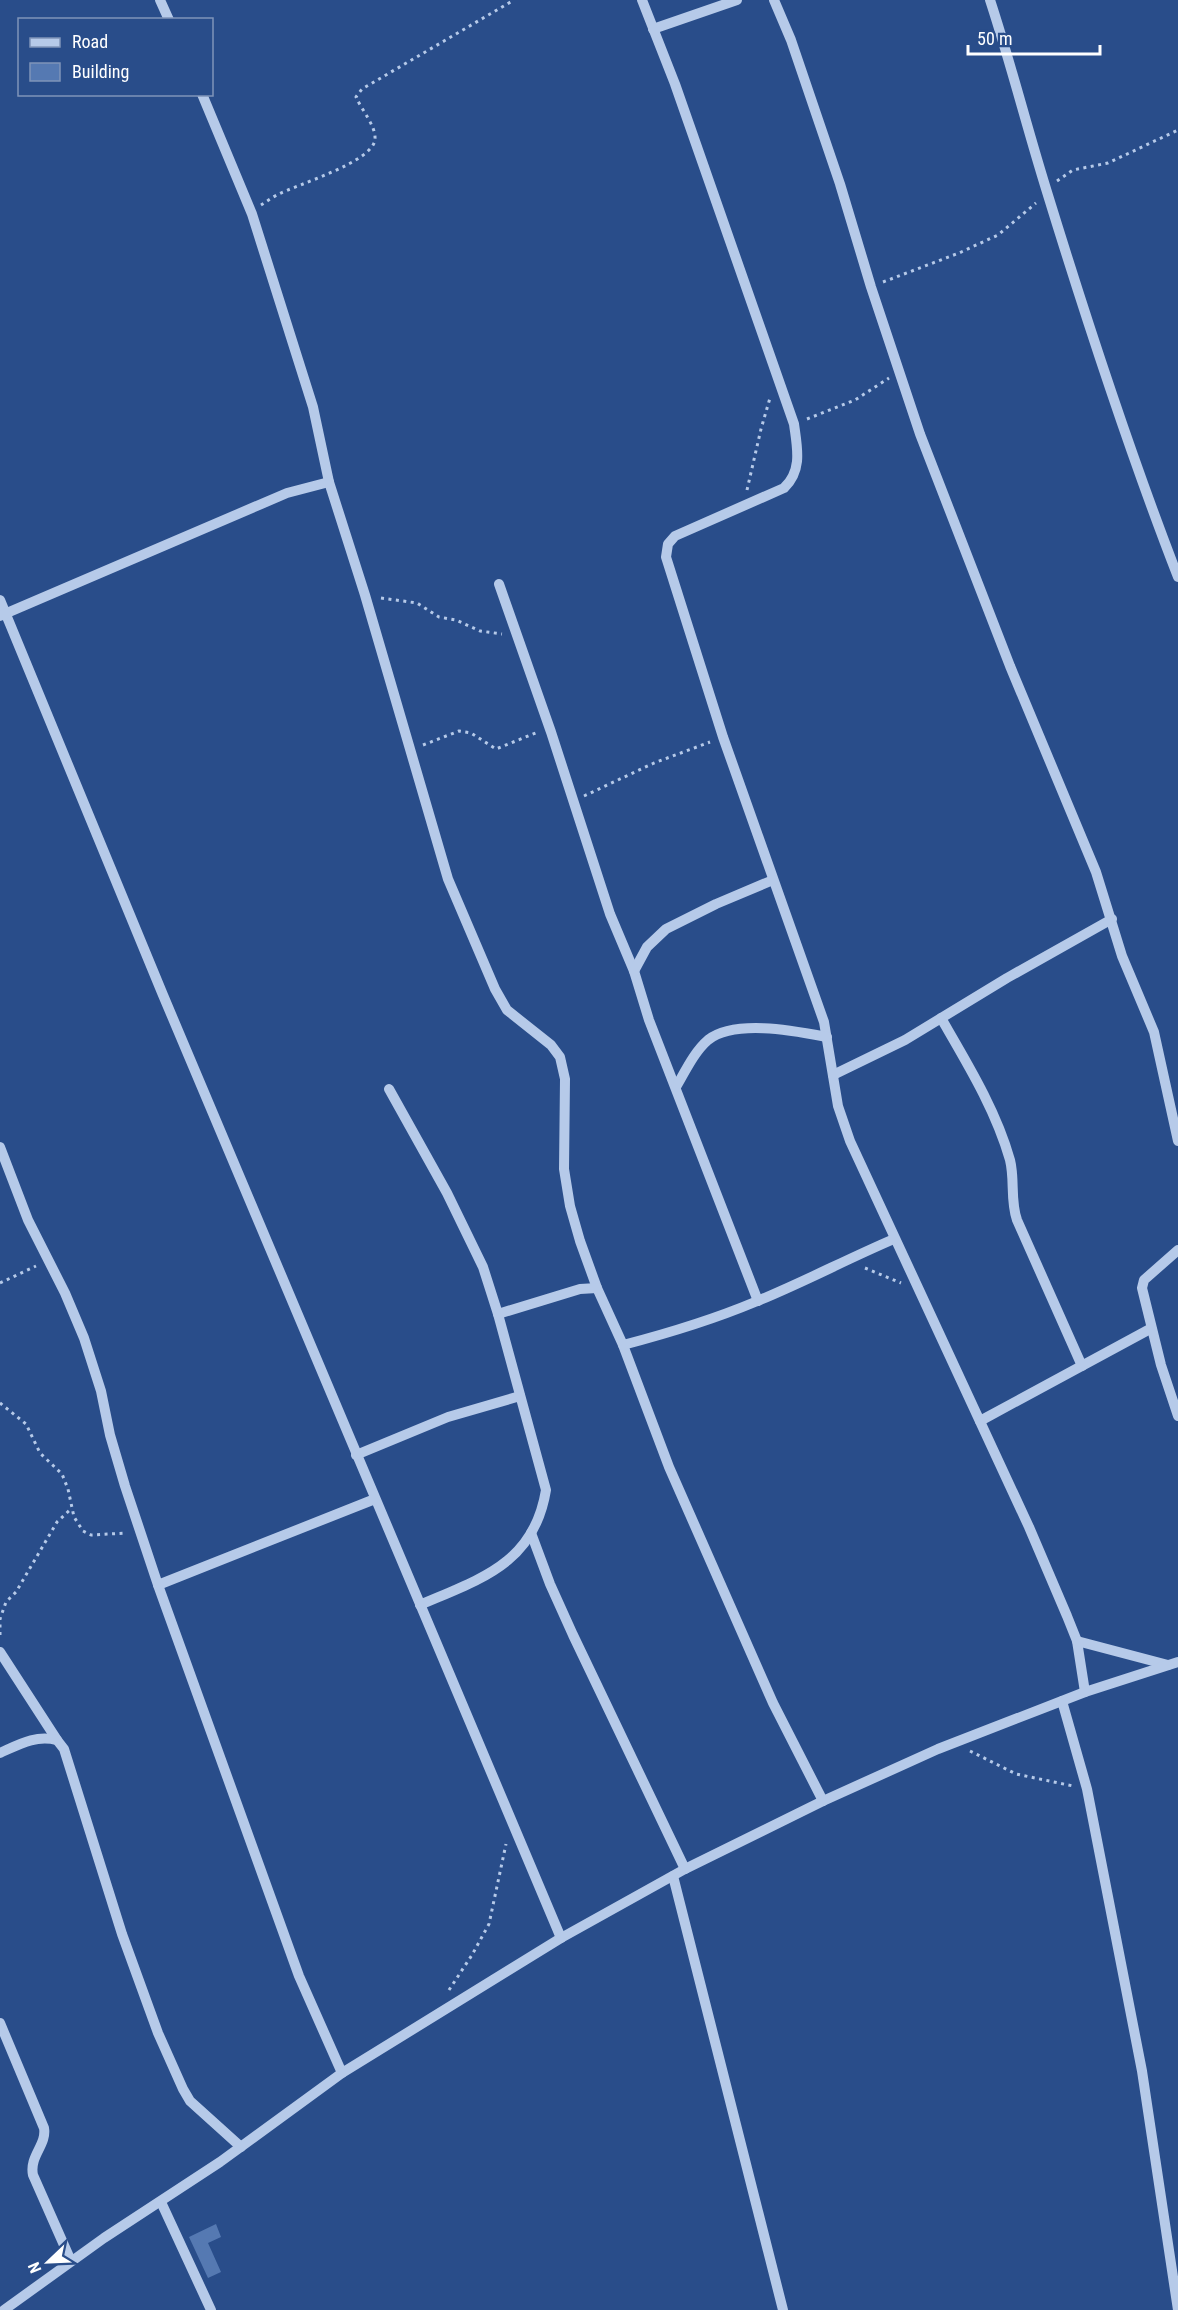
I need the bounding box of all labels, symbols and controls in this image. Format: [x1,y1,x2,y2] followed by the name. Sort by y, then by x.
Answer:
[18,18,213,96] legend
[968,18,1100,56] scale bar
[977,28,1012,49] text: 50 m
[72,31,108,52] text: Road
[72,61,129,82] text: Building
[18,2232,78,2292] north arrow
[24,2259,45,2276] text: N

